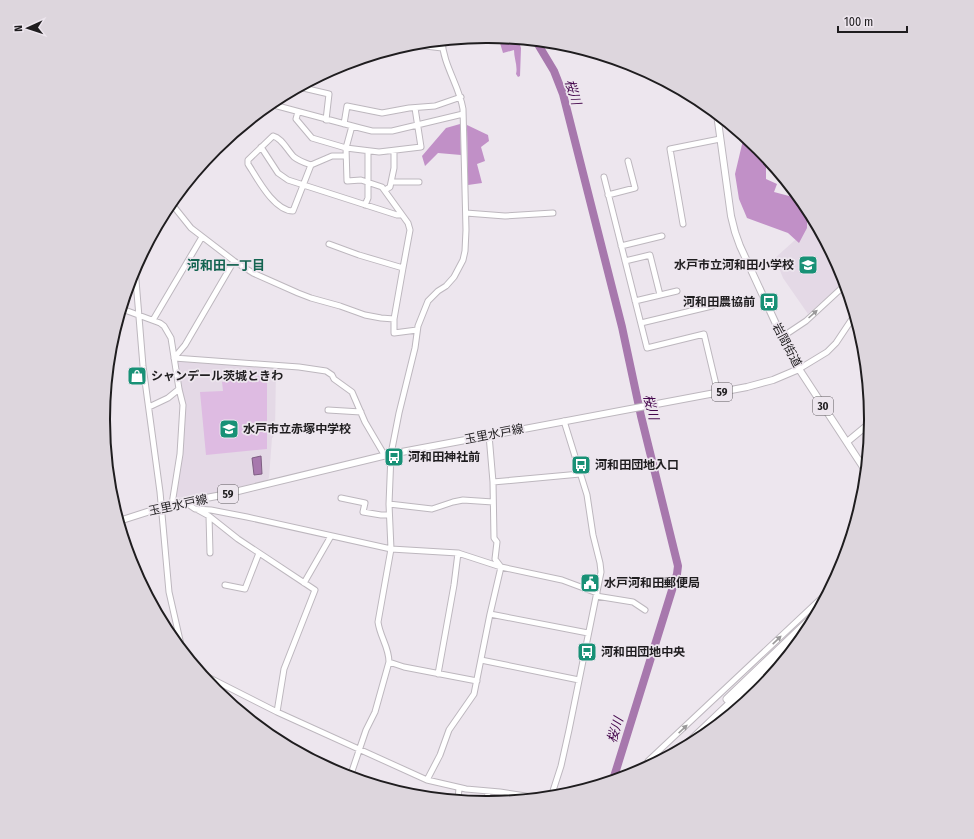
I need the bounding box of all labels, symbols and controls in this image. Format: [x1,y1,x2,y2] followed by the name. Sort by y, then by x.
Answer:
[8,8,48,48] north arrow
[838,8,907,34] scale bar
[844,15,873,29] text: 100 m
[12,25,25,32] text: N
[562,77,585,109] water label: 桜川
[797,254,819,276] school or university icon: 水戸市立河和田小学校
[187,258,265,273] district label: 河和田一丁目
[674,258,794,272] place label: 水戸市立河和田小学校
[758,291,780,313] bus stop icon: 河和田農協前
[683,295,755,309] place label: 河和田農協前
[808,310,818,319] one-way arrow
[770,321,804,369] street label: 岩間街道
[126,365,148,387] shop icon: シャンデール茨城ときわ
[151,369,283,383] place label: シャンデール茨城ときわ
[712,383,732,401] road number: 59
[641,393,662,423] water label: 桜川
[813,397,833,415] road number: 30
[218,418,240,440] school or university icon: 水戸市立赤塚中学校
[463,421,525,447] street label: 玉里水戸線
[243,422,351,436] place label: 水戸市立赤塚中学校
[383,446,405,468] bus stop icon: 河和田神社前
[408,450,480,464] place label: 河和田神社前
[570,454,592,476] bus stop icon: 河和田団地入口
[595,458,679,472] place label: 河和田団地入口
[218,485,238,503] road number: 59
[147,492,209,518] street label: 玉里水戸線
[579,572,601,594] public building icon: 水戸河和田郵便局
[604,576,700,590] place label: 水戸河和田郵便局
[772,635,782,644] one-way arrow
[576,641,598,663] bus stop icon: 河和田団地中央
[601,645,685,659] place label: 河和田団地中央
[604,713,627,745] water label: 桜川
[678,725,687,734] one-way arrow

